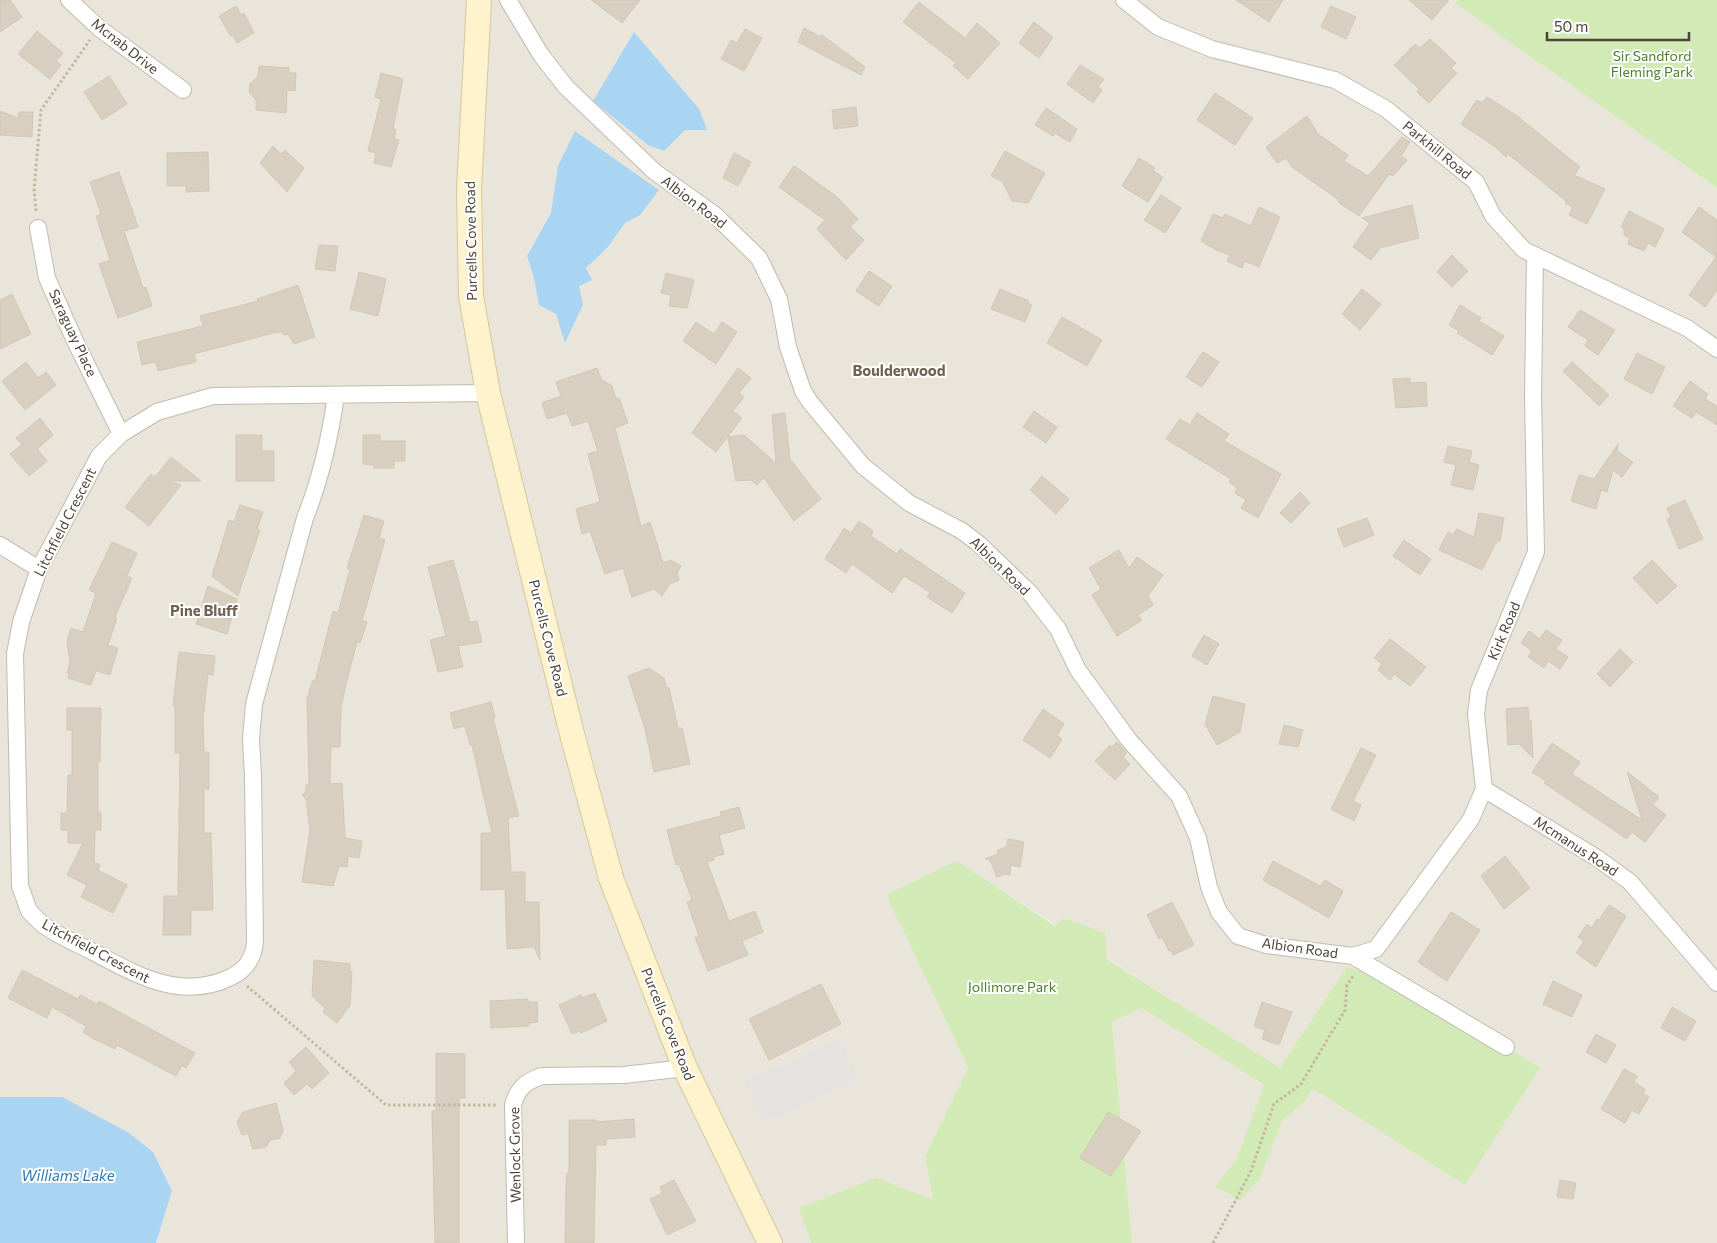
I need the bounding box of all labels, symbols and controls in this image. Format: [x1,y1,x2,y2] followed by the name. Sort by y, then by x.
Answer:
[1547,10,1690,42] scale bar
[88,14,162,77] street label: Mcnab Drive
[1554,17,1588,35] text: 50 m
[1611,47,1694,80] park label: Sir Sandford Fleming Park
[1400,117,1475,182] street label: Parkhill Road
[658,172,730,232] street label: Albion Road
[461,181,480,301] street label: Purcells Cove Road
[46,286,101,379] street label: Saraguay Place
[852,361,946,379] district label: Boulderwood
[30,464,99,579] street label: Litchfield Crescent
[967,533,1034,598] street label: Albion Road
[526,578,571,698] street label: Purcells Cove Road
[1484,599,1523,662] street label: Kirk Road
[170,601,238,619] district label: Pine Bluff
[1531,812,1622,879] street label: Mcmanus Road
[39,915,153,986] street label: Litchfield Crescent
[1261,934,1339,961] street label: Albion Road
[638,965,699,1083] street label: Purcells Cove Road
[968,978,1057,995] park label: Jollimore Park
[505,1107,524,1203] street label: Wenlock Grove
[21,1166,115,1184] water label: Williams Lake

